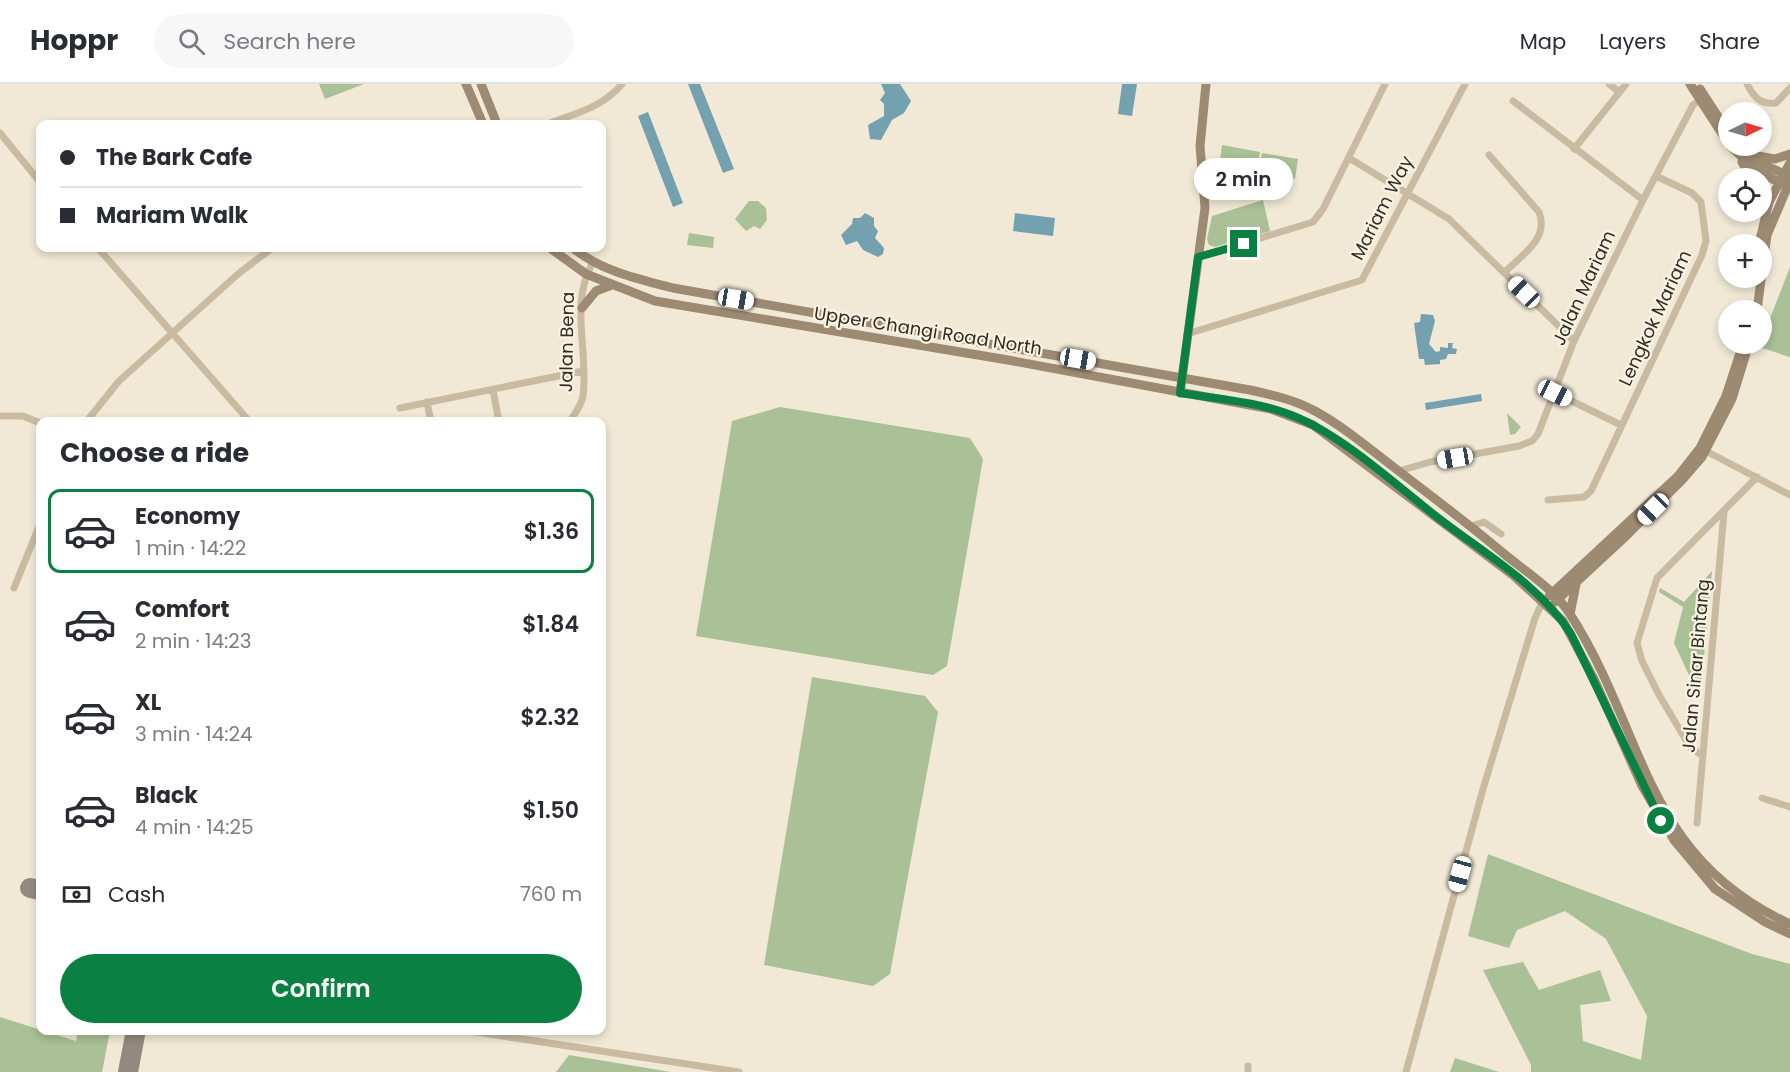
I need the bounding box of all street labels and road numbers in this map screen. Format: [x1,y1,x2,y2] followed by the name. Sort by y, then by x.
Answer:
[1344,151,1419,264] street label: Mariam Way
[1546,226,1621,349] street label: Jalan Mariam
[1612,246,1697,390] street label: Lengkok Mariam
[553,292,580,392] street label: Jalan Bena
[812,300,1044,361] street label: Upper Changi Road North
[1675,578,1716,754] street label: Jalan Sinar Bintang

